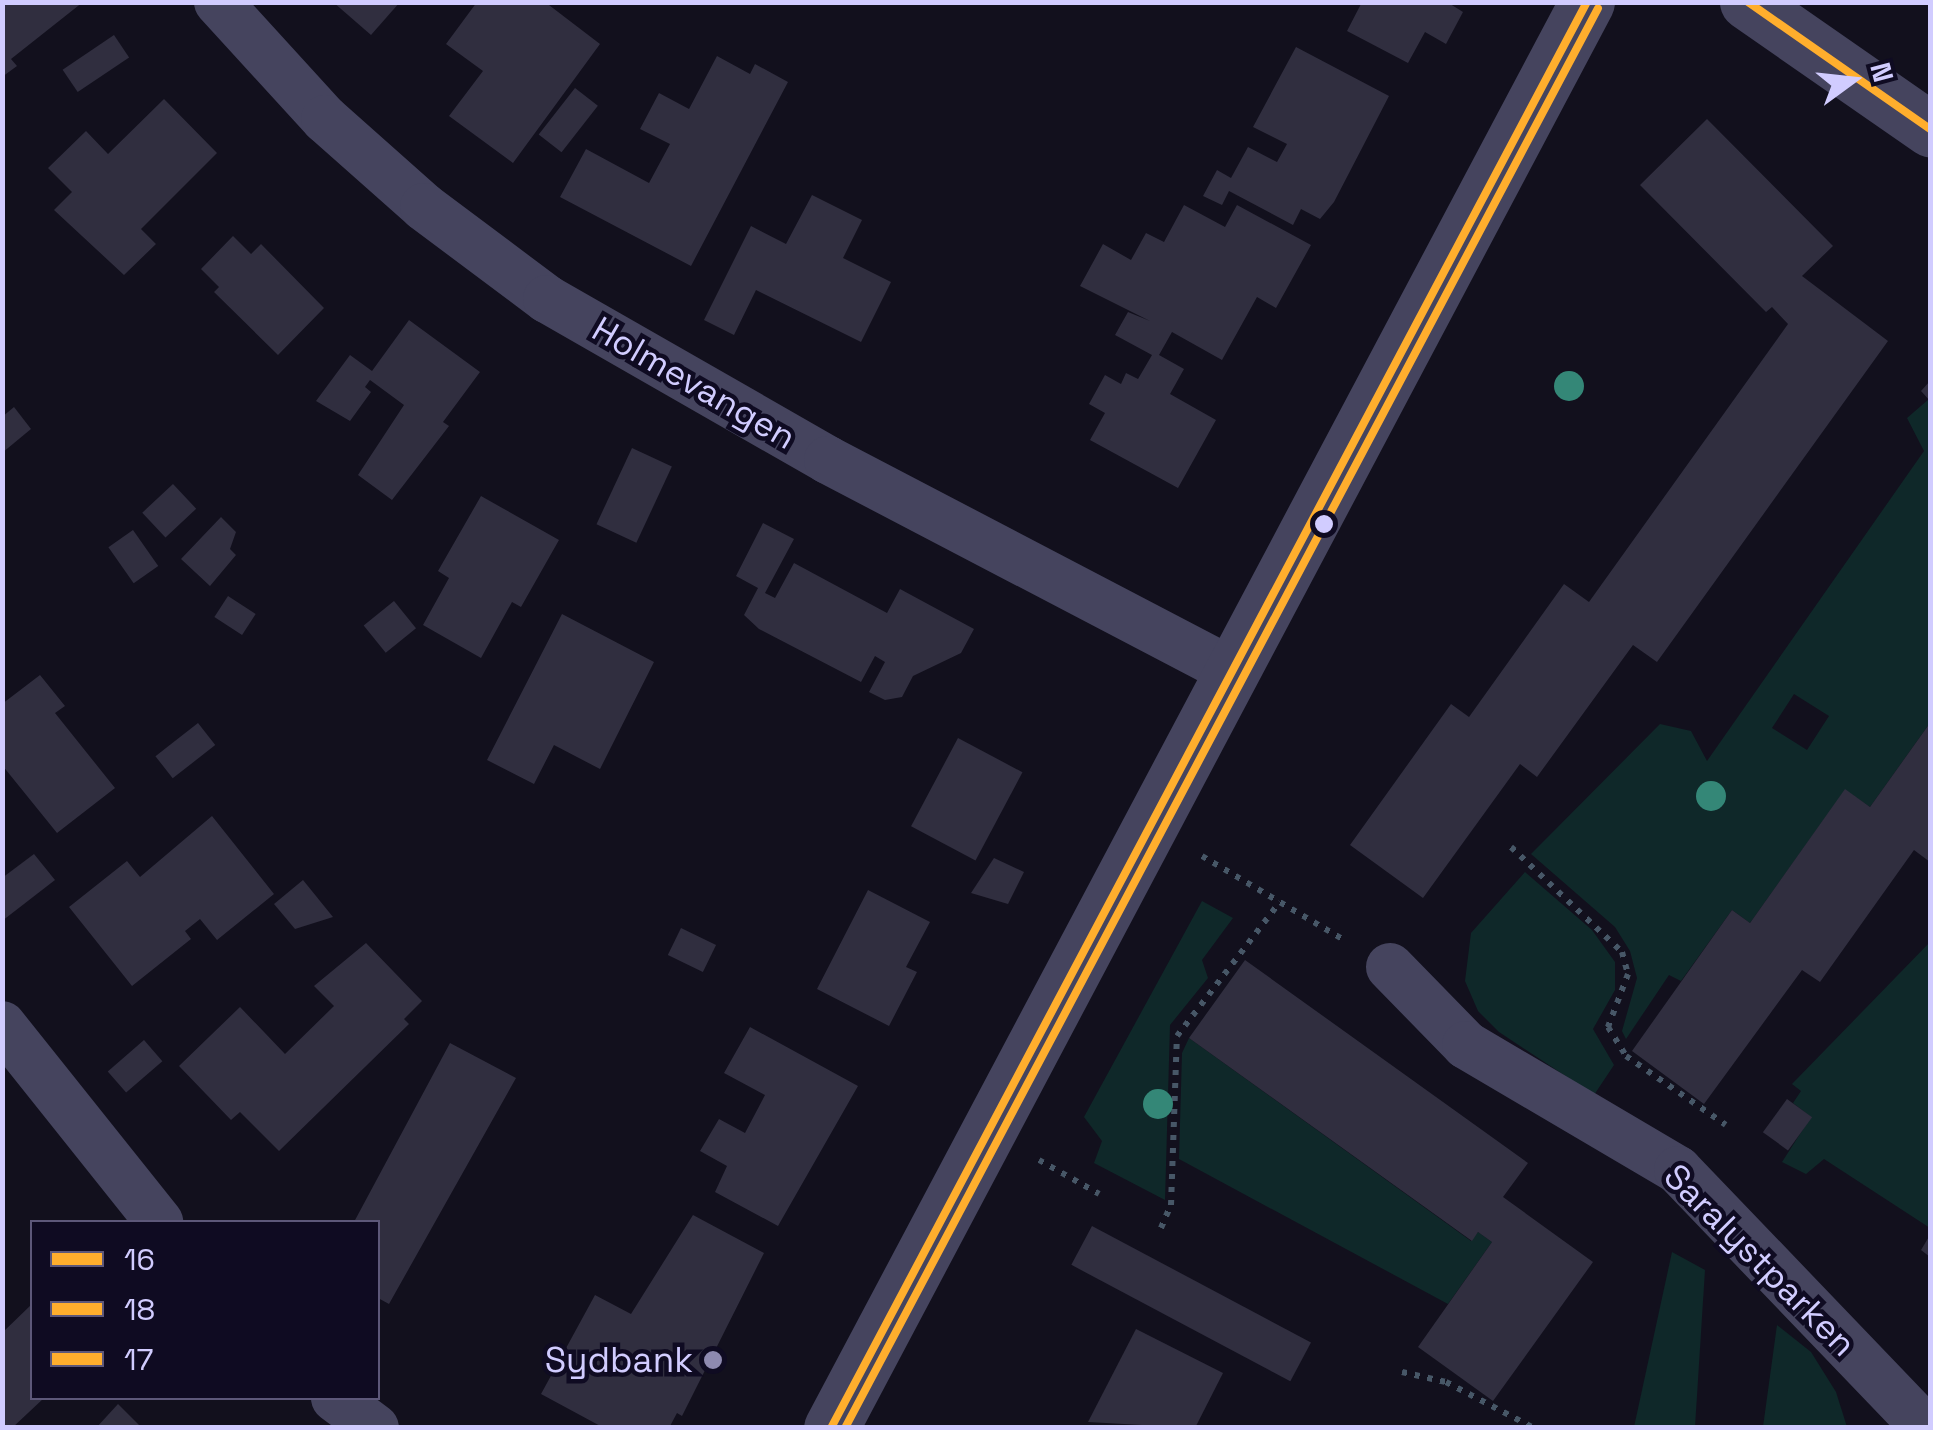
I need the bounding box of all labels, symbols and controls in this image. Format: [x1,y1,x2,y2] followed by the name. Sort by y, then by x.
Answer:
[1803,30,1903,130] north arrow
[1862,59,1902,86] text: N
[585,308,803,458] street label: Holmevangen
[1314,514,1334,534] unlabelled marker
[1655,1155,1865,1365] street label: Saralystparken
[30,1220,380,1400] legend
[124,1240,155,1279] text: 16
[124,1290,155,1329] text: 18
[545,1339,693,1381] place label: Sydbank
[124,1340,153,1379] text: 17
[702,1349,724,1371] marker: Sydbank

